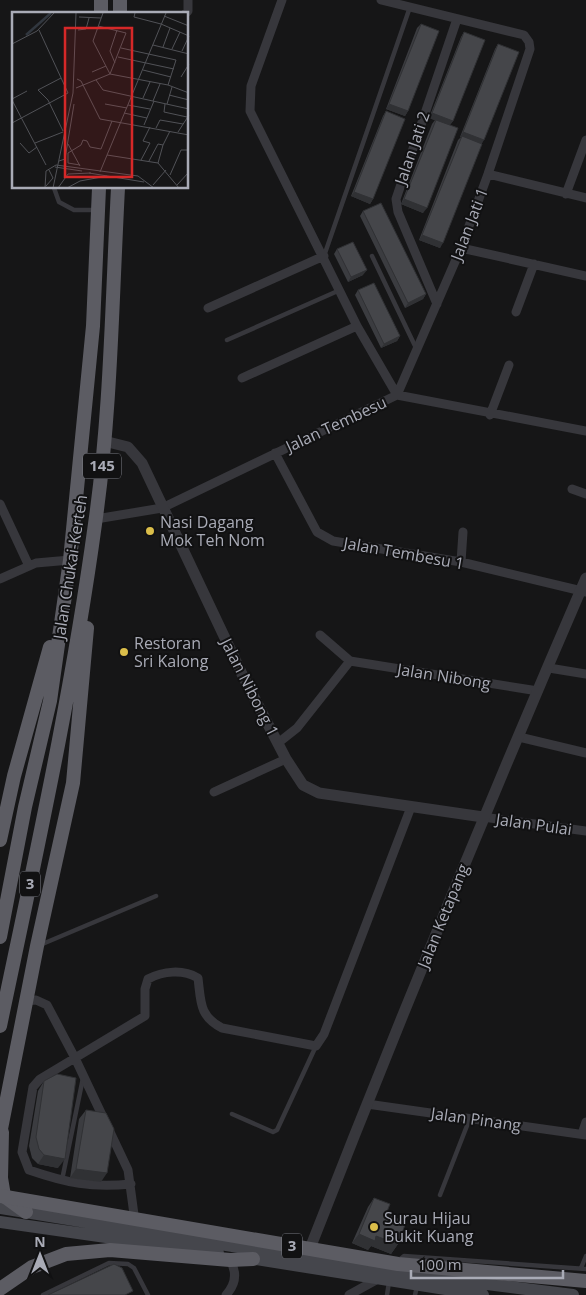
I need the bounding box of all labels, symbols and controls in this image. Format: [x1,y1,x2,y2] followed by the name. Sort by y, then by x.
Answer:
[12,12,189,189] inset map
[389,108,435,190] street label: Jalan Jati 2
[444,184,493,265] street label: Jalan Jati 1
[280,391,390,458] street label: Jalan Tembesu
[83,454,121,478] road number: 145
[47,493,92,643] street label: Jalan Chukai-Kerteh
[160,511,265,551] place label: Nasi Dagang Mok Teh Nom
[144,525,156,537] marker: Nasi Dagang Mok Teh Nom
[340,531,466,574] street label: Jalan Tembesu 1
[134,632,209,672] place label: Restoran Sri Kalong
[215,632,284,740] street label: Jalan Nibong 1
[118,646,130,658] marker: Restoran Sri Kalong
[394,657,492,694] street label: Jalan Nibong
[493,808,573,840] street label: Jalan Pulai
[411,860,474,973] street label: Jalan Ketapang
[20,872,40,896] road number: 3
[427,1101,523,1136] street label: Jalan Pinang
[384,1207,474,1247] place label: Surau Hijau Bukit Kuang
[368,1221,380,1233] marker: Surau Hijau Bukit Kuang
[15,1230,65,1280] north arrow
[34,1232,46,1251] text: N
[282,1234,302,1258] road number: 3
[411,1248,564,1280] scale bar
[418,1254,462,1274] text: 100 m

